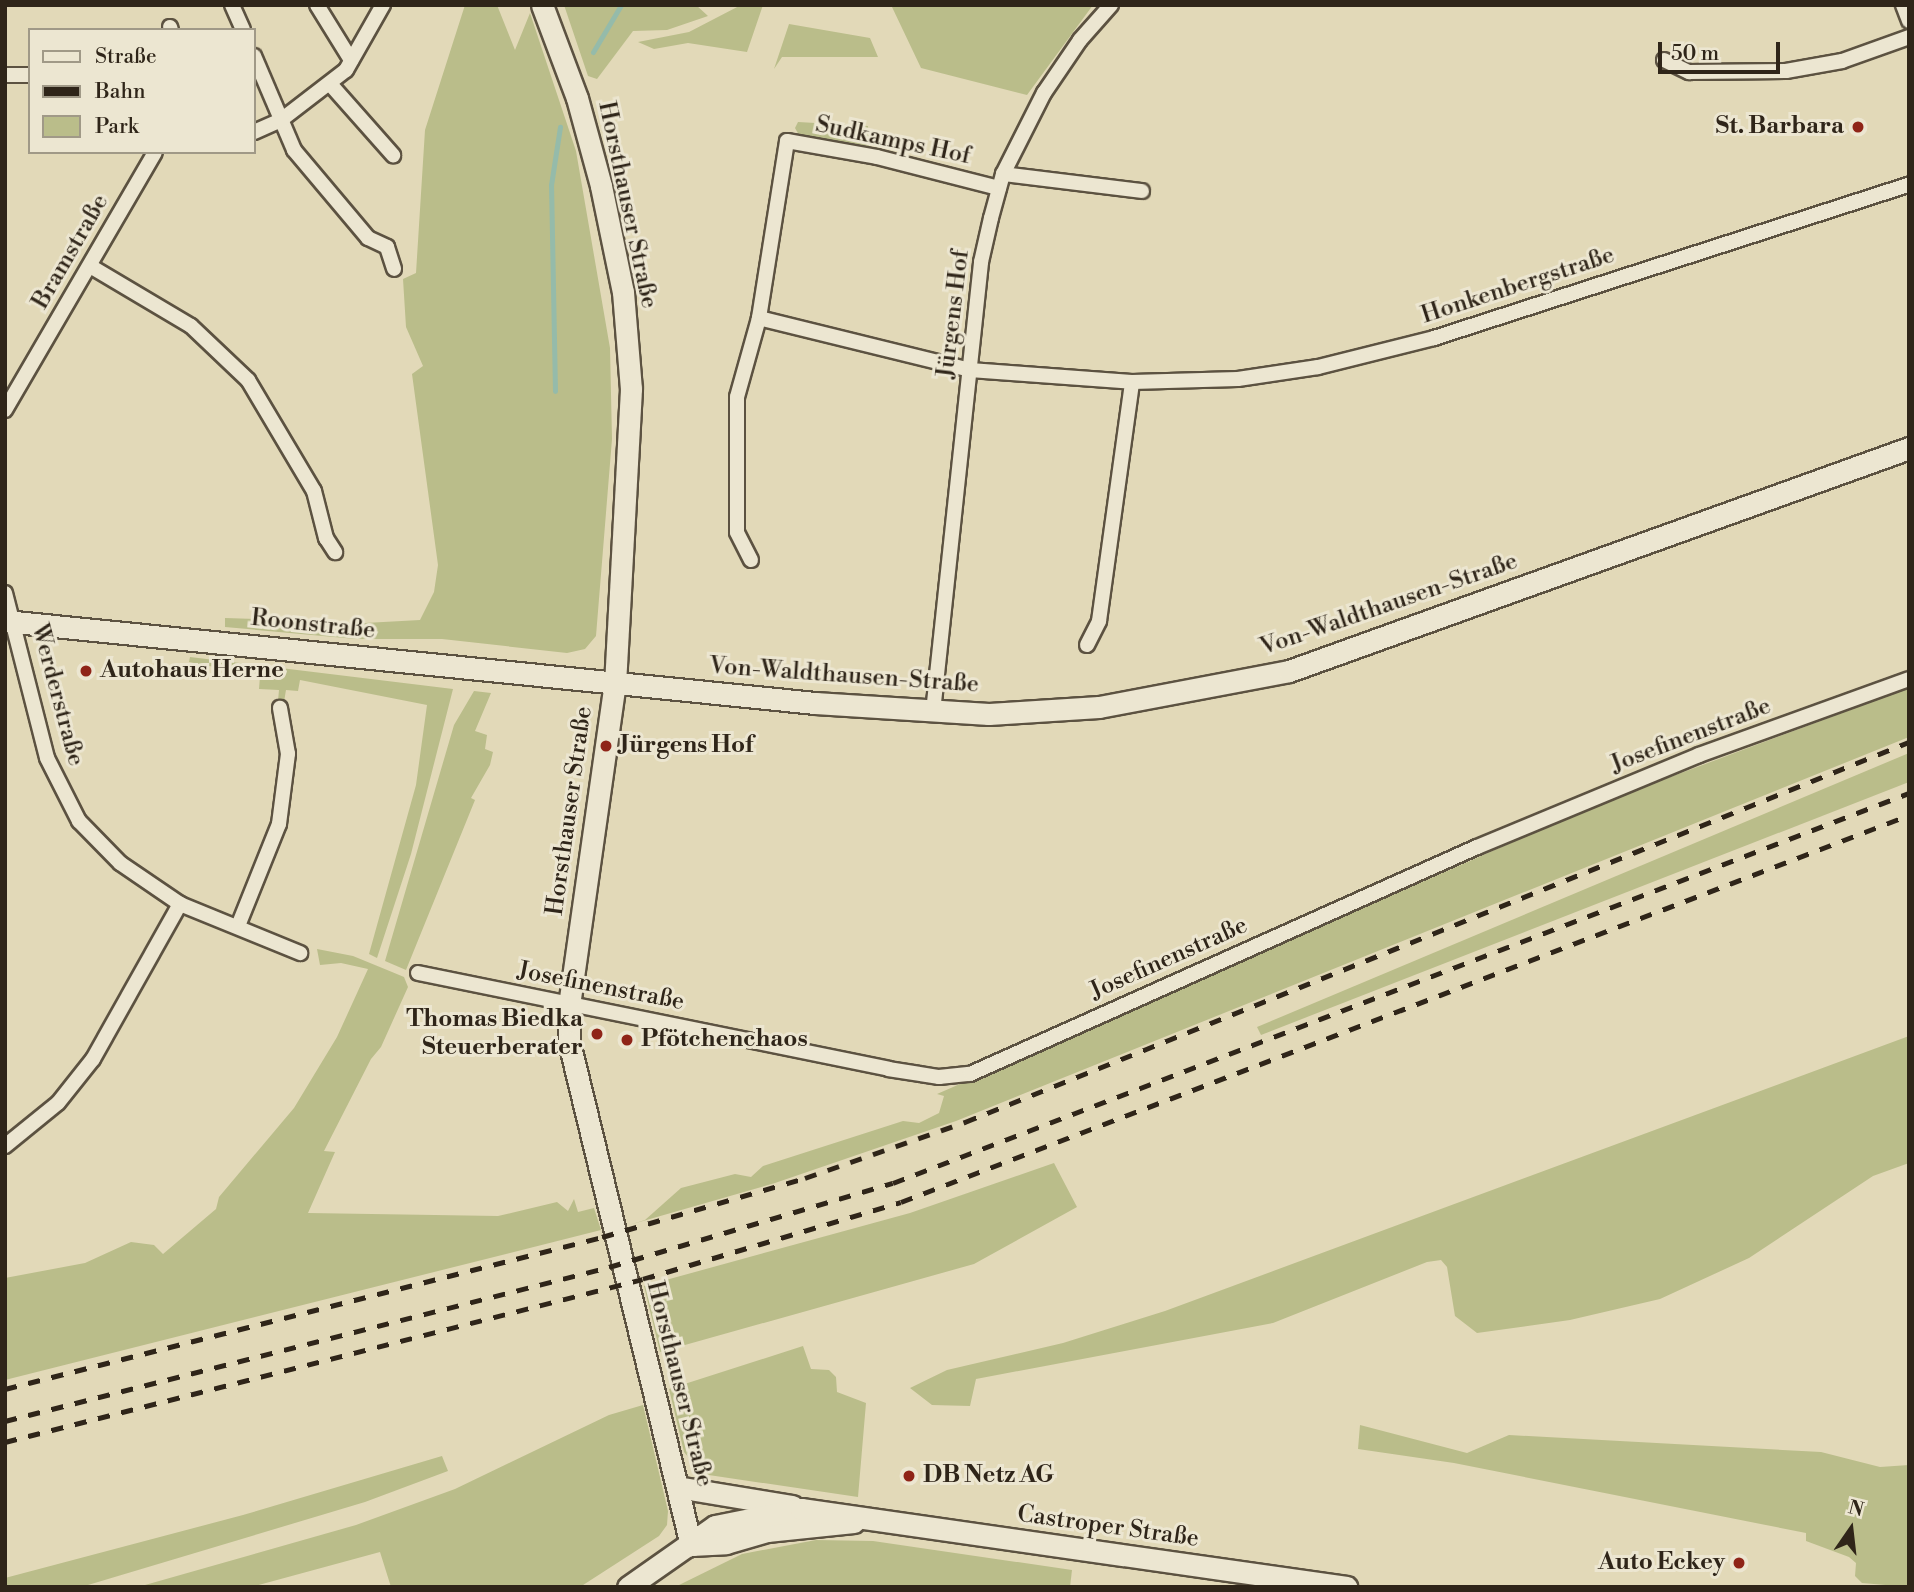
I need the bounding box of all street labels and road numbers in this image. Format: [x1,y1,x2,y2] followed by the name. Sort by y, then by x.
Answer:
[591,99,663,311] street label: Horsthauser Straße
[813,111,973,171] street label: Sudkamps Hof
[27,190,115,314] street label: Bramstraße
[1418,241,1618,331] street label: Honkenbergstraße
[932,248,976,380] street label: Jürgens Hof
[1256,547,1522,663] street label: Von-Waldthausen-Straße
[249,604,377,646] street label: Roonstraße
[24,621,90,769] street label: Werderstraße
[708,652,980,700] street label: Von-Waldthausen-Straße
[1607,692,1775,780] street label: Josefinenstraße
[541,705,599,917] street label: Horsthauser Straße
[1086,911,1252,1007] street label: Josefinenstraße
[515,957,687,1017] street label: Josefinenstraße
[640,1278,718,1490] street label: Horsthauser Straße
[1015,1500,1201,1554] street label: Castroper Straße

